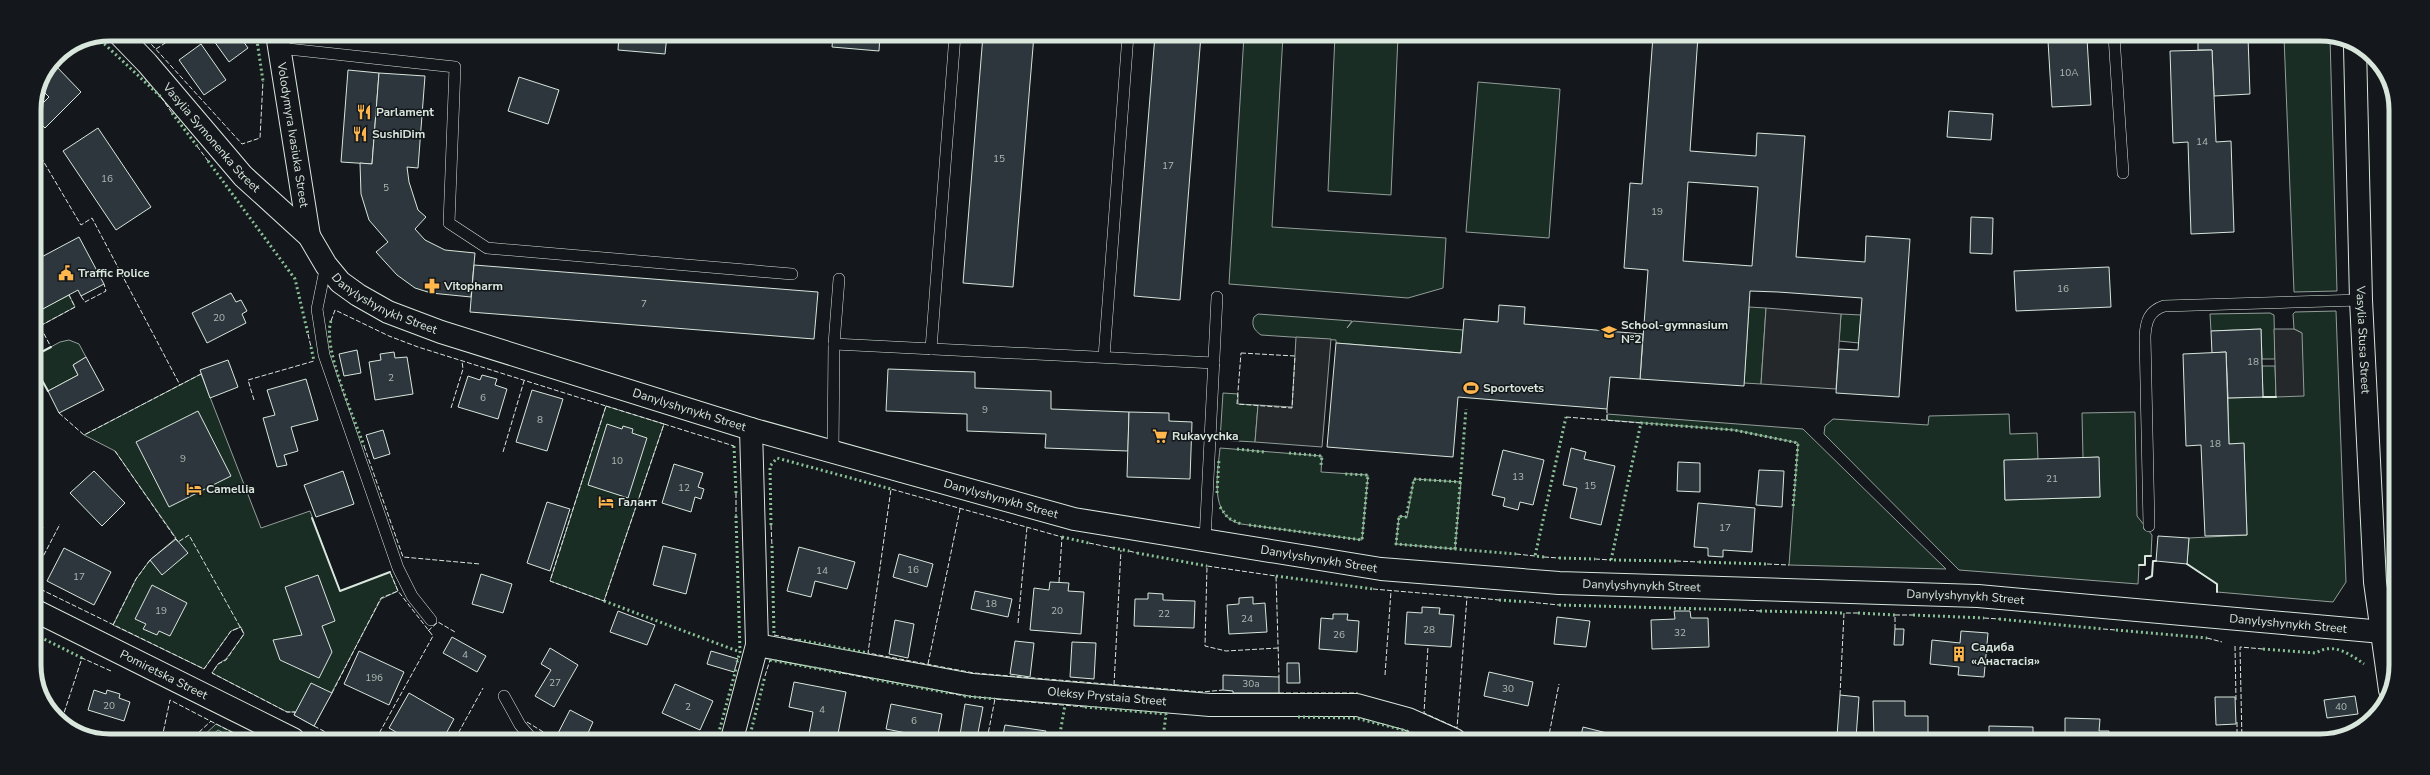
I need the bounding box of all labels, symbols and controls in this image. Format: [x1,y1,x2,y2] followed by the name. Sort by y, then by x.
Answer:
[273,60,312,209] street label: Volodymyra Ivasiuka Street
[2059,66,2079,80] house number: 10А
[159,79,264,196] street label: Vasylia Symonenka Street
[355,103,373,121] restaurant icon: Parlament
[376,104,434,120] place label: Parlament
[351,125,369,143] restaurant icon: SushiDim
[372,126,425,142] place label: SushiDim
[2196,135,2208,149] house number: 14
[993,152,1005,166] house number: 15
[1162,159,1174,173] house number: 17
[101,172,113,186] house number: 16
[383,181,389,195] house number: 5
[1651,205,1663,219] house number: 19
[57,264,75,282] public building icon: Traffic Police
[78,265,150,281] place label: Traffic Police
[328,270,440,338] street label: Danylyshynykh Street
[423,277,441,295] pharmacy icon: Vitopharm
[443,278,503,294] place label: Vitopharm
[2057,282,2069,296] house number: 16
[2353,285,2374,395] street label: Vasylia Stusa Street
[641,297,647,311] house number: 7
[213,311,225,325] house number: 20
[1621,317,1728,347] place label: School-gymnasium №2
[1600,323,1618,341] school or university icon: School-gymnasium №2
[2247,355,2259,369] house number: 18
[388,371,394,385] house number: 2
[1462,379,1480,397] sports icon: Sportovets
[1483,380,1544,396] place label: Sportovets
[631,384,749,435] street label: Danylyshynykh Street
[480,391,486,405] house number: 6
[982,403,988,417] house number: 9
[537,413,543,427] house number: 8
[1151,427,1169,445] supermarket icon: Rukavychka
[1172,428,1239,444] place label: Rukavychka
[2209,437,2221,451] house number: 18
[180,452,186,466] house number: 9
[611,454,623,468] house number: 10
[1512,470,1524,484] house number: 13
[2046,472,2058,486] house number: 21
[942,475,1061,522] street label: Danylyshynykh Street
[1584,479,1596,493] house number: 15
[185,480,203,498] hotel icon: Camellia
[206,481,255,497] place label: Camellia
[678,481,690,495] house number: 12
[597,493,615,511] hotel icon: Галант
[618,494,657,510] place label: Галант
[1719,521,1731,535] house number: 17
[1259,541,1379,576] street label: Danylyshynykh Street
[907,563,919,577] house number: 16
[816,564,828,578] house number: 14
[73,570,85,584] house number: 17
[1582,576,1702,595] street label: Danylyshynykh Street
[1906,586,2026,608] street label: Danylyshynykh Street
[985,597,997,611] house number: 18
[155,604,167,618] house number: 19
[1051,604,1063,618] house number: 20
[1158,607,1170,621] house number: 22
[2229,610,2348,637] street label: Danylyshynykh Street
[1241,612,1253,626] house number: 24
[1423,623,1435,637] house number: 28
[1674,626,1686,640] house number: 32
[1333,628,1345,642] house number: 26
[1971,639,2040,669] place label: Садиба «Анастасія»
[1950,645,1968,663] building icon: Садиба «Анастасія»
[117,646,211,704] street label: Pomiretska Street
[462,648,468,662] house number: 4
[365,671,383,685] house number: 19б
[549,676,561,690] house number: 27
[1242,677,1260,691] house number: 30а
[1502,682,1514,696] house number: 30
[1047,683,1168,709] street label: Oleksy Prystaia Street
[103,699,115,713] house number: 20
[685,700,691,714] house number: 2
[2335,700,2347,714] house number: 40
[819,703,825,717] house number: 4
[911,714,917,728] house number: 6

